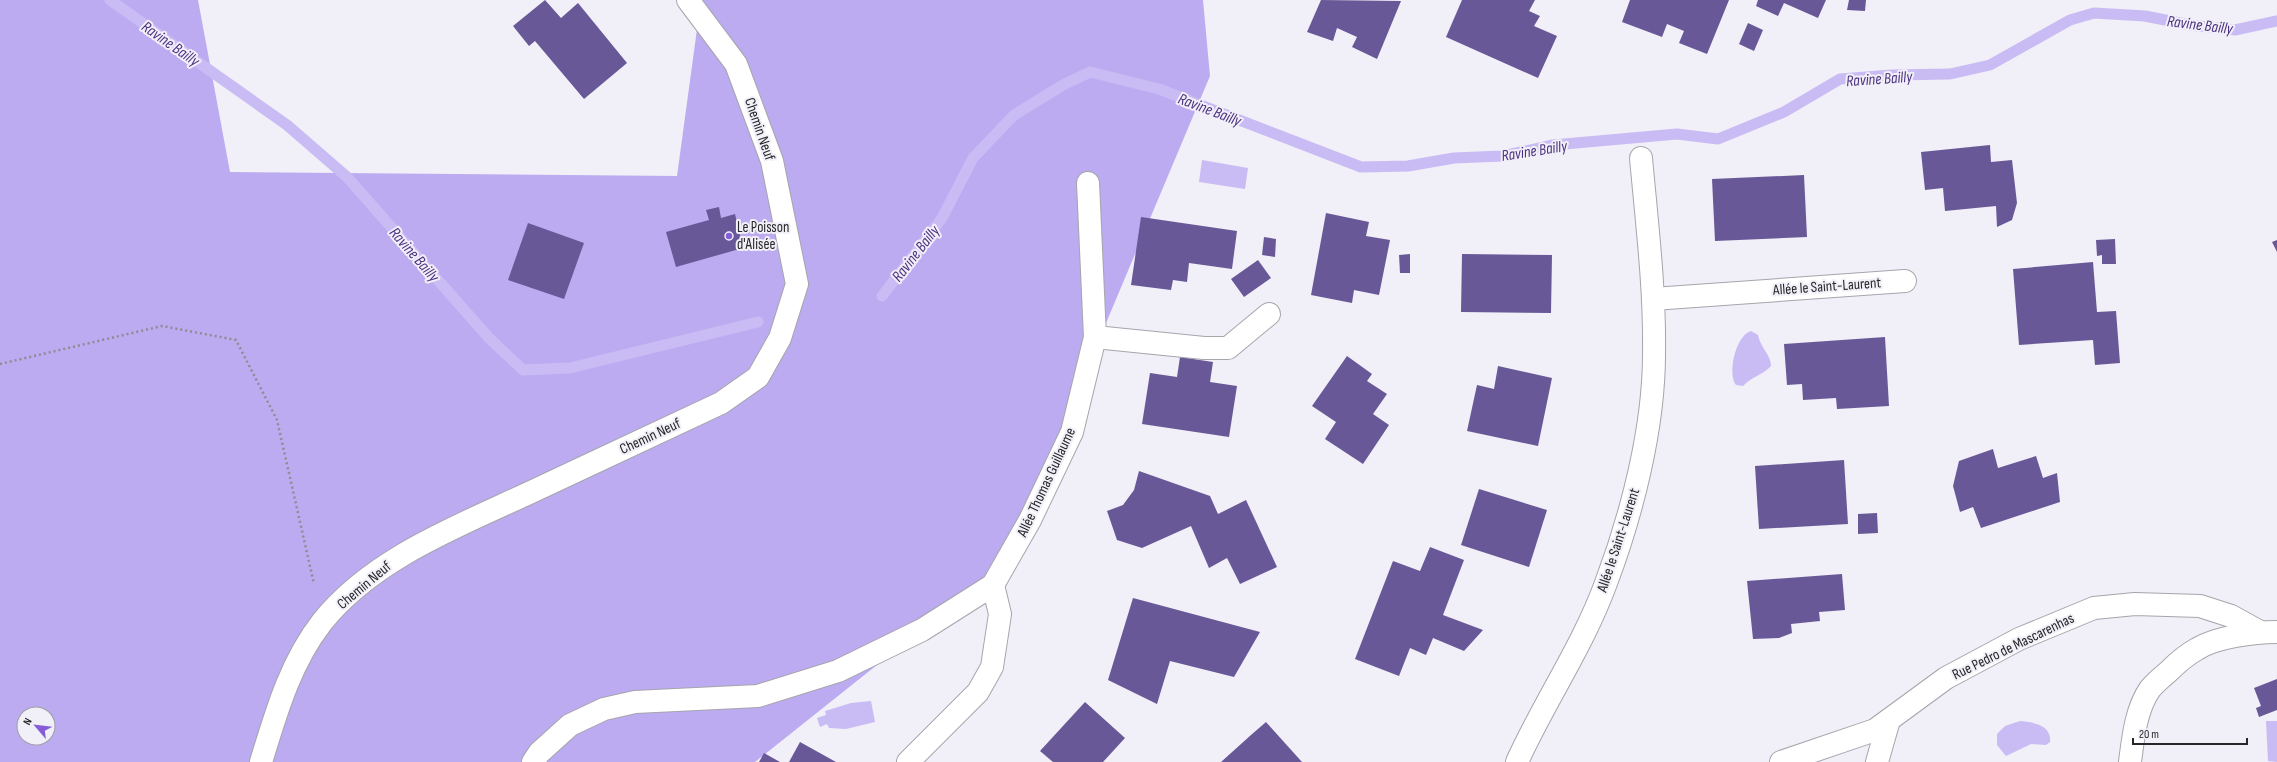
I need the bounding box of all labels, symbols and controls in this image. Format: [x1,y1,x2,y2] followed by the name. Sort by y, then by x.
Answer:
[2166,12,2235,39] water label: Ravine Bailly
[138,17,203,72] water label: Ravine Bailly
[1845,68,1914,91] water label: Ravine Bailly
[1175,90,1245,131] water label: Ravine Bailly
[740,95,779,164] street label: Chemin Neuf
[1500,137,1569,166] water label: Ravine Bailly
[737,218,789,254] place label: Le Poisson d'Alisée
[888,221,945,286] water label: Ravine Bailly
[385,224,443,287] water label: Ravine Bailly
[724,231,734,241] marker: Le Poisson d'Alisée
[1771,273,1882,300] street label: Allée le Saint-Laurent
[617,414,684,459] street label: Chemin Neuf
[1012,425,1080,541] street label: Allée Thomas Guillaume
[1592,485,1644,596] street label: Allée le Saint-Laurent
[333,557,396,614] street label: Chemin Neuf
[1949,609,2077,684] street label: Rue Pedro de Mascarenhas
[16,706,56,746] north arrow
[20,716,35,727] text: N
[2133,720,2247,746] scale bar
[2139,727,2159,742] text: 20 m

